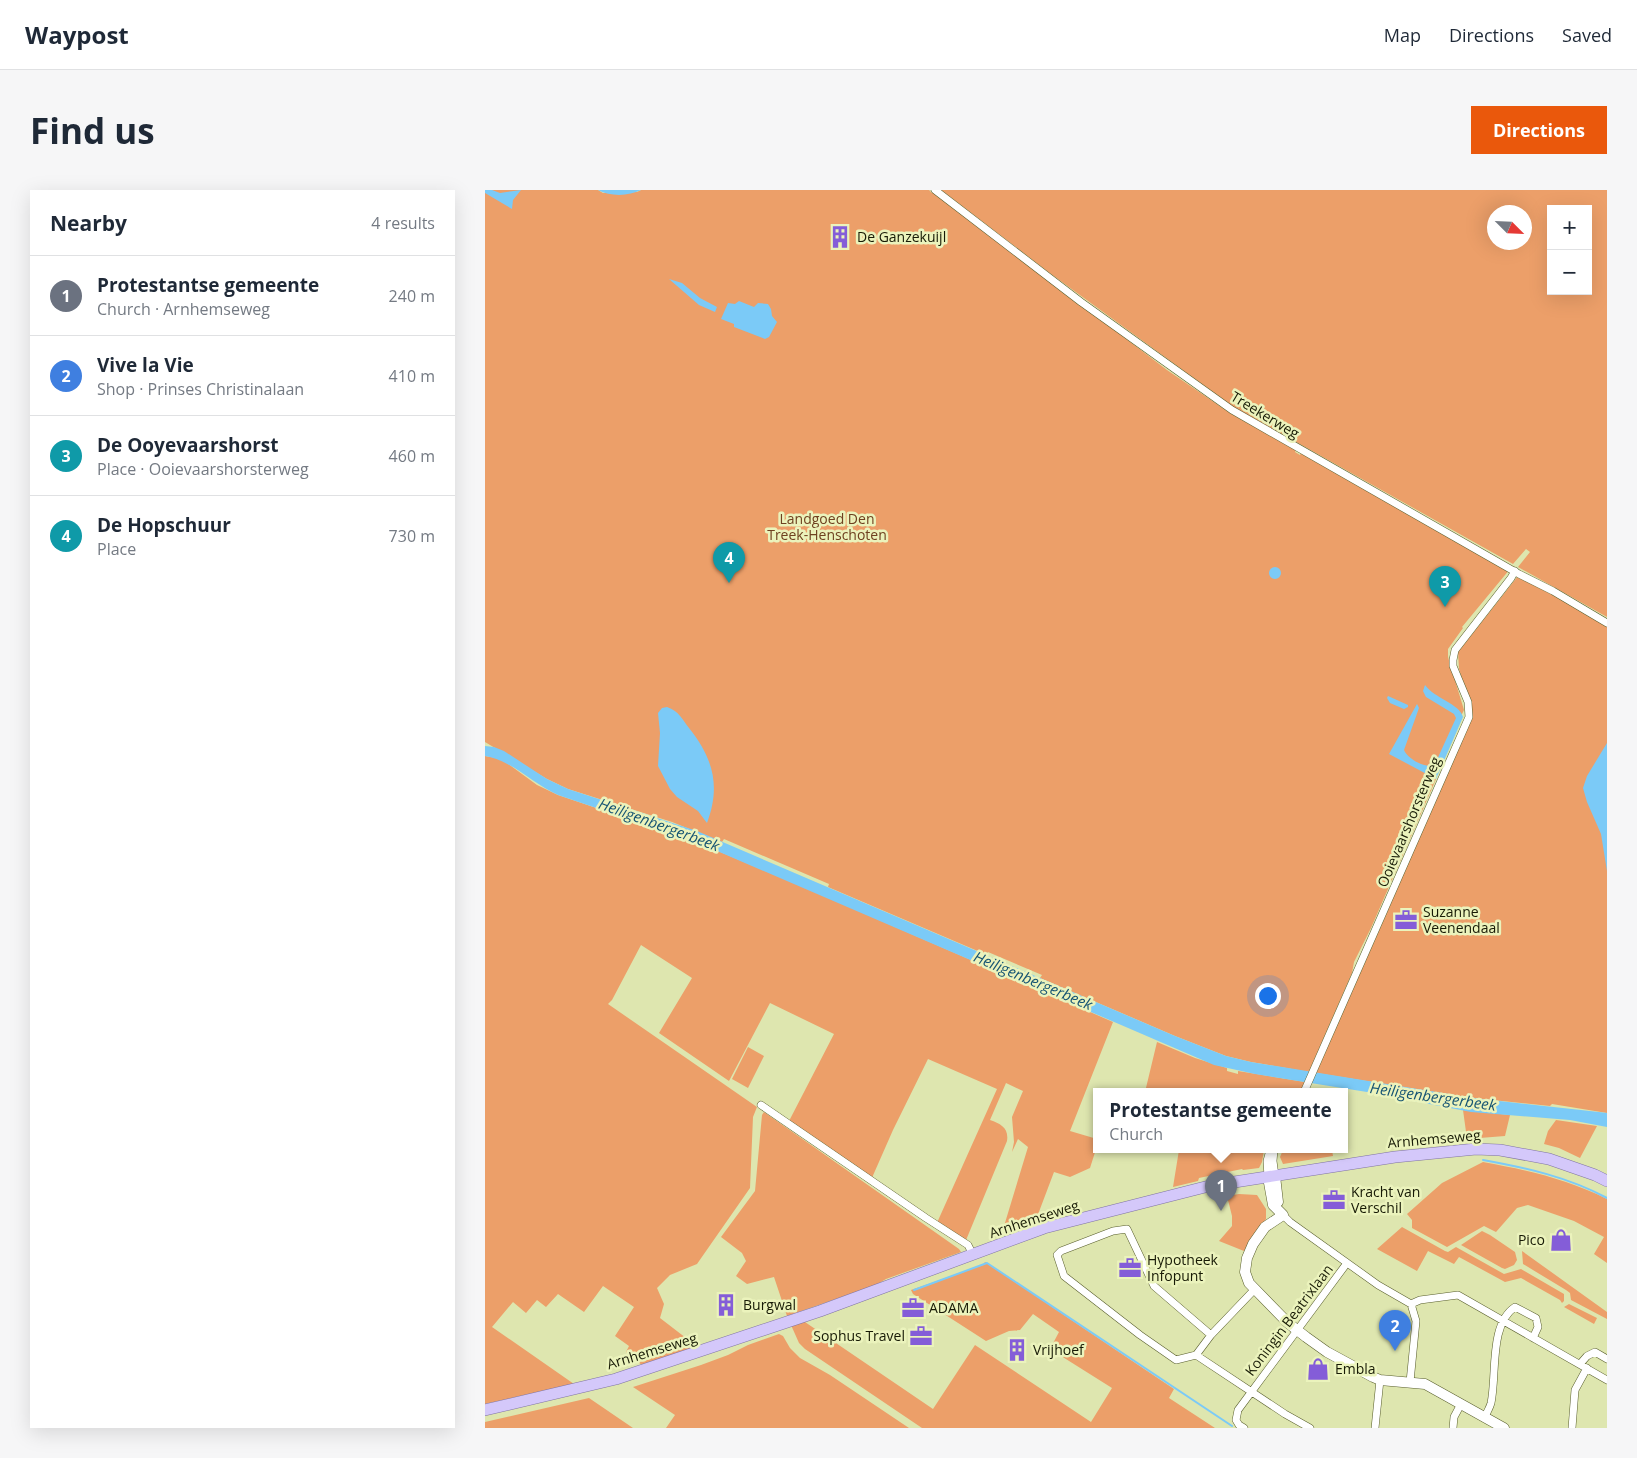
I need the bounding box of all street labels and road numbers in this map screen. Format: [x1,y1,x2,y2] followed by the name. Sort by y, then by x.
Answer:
[1228,387,1303,443] street label: Treekerweg
[1372,753,1445,890] street label: Ooievaarshorsterweg
[1387,1125,1482,1152] street label: Arnhemseweg
[986,1195,1082,1242] street label: Arnhemseweg
[1240,1260,1337,1379] street label: Koningin Beatrixlaan
[604,1328,700,1373] street label: Arnhemseweg

